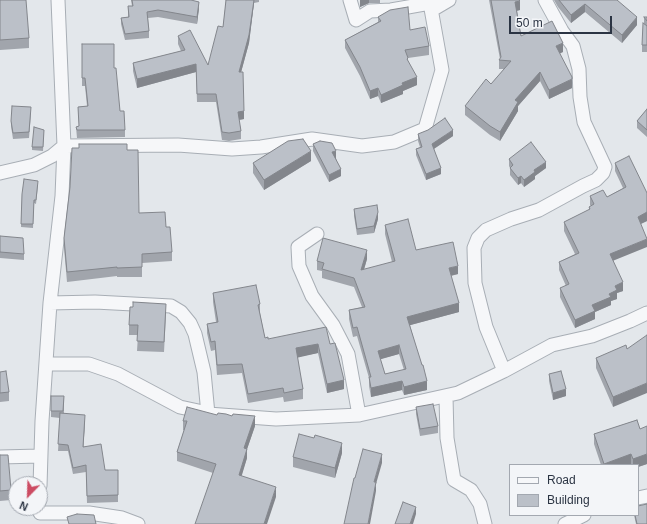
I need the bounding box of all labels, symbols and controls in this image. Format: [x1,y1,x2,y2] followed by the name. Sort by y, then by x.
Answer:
[511,8,614,34] scale bar
[516,16,543,30] text: 50 m
[509,464,639,516] legend
[547,473,576,487] text: Road
[8,476,48,516] north arrow
[547,493,590,507] text: Building
[18,499,30,513] text: N

